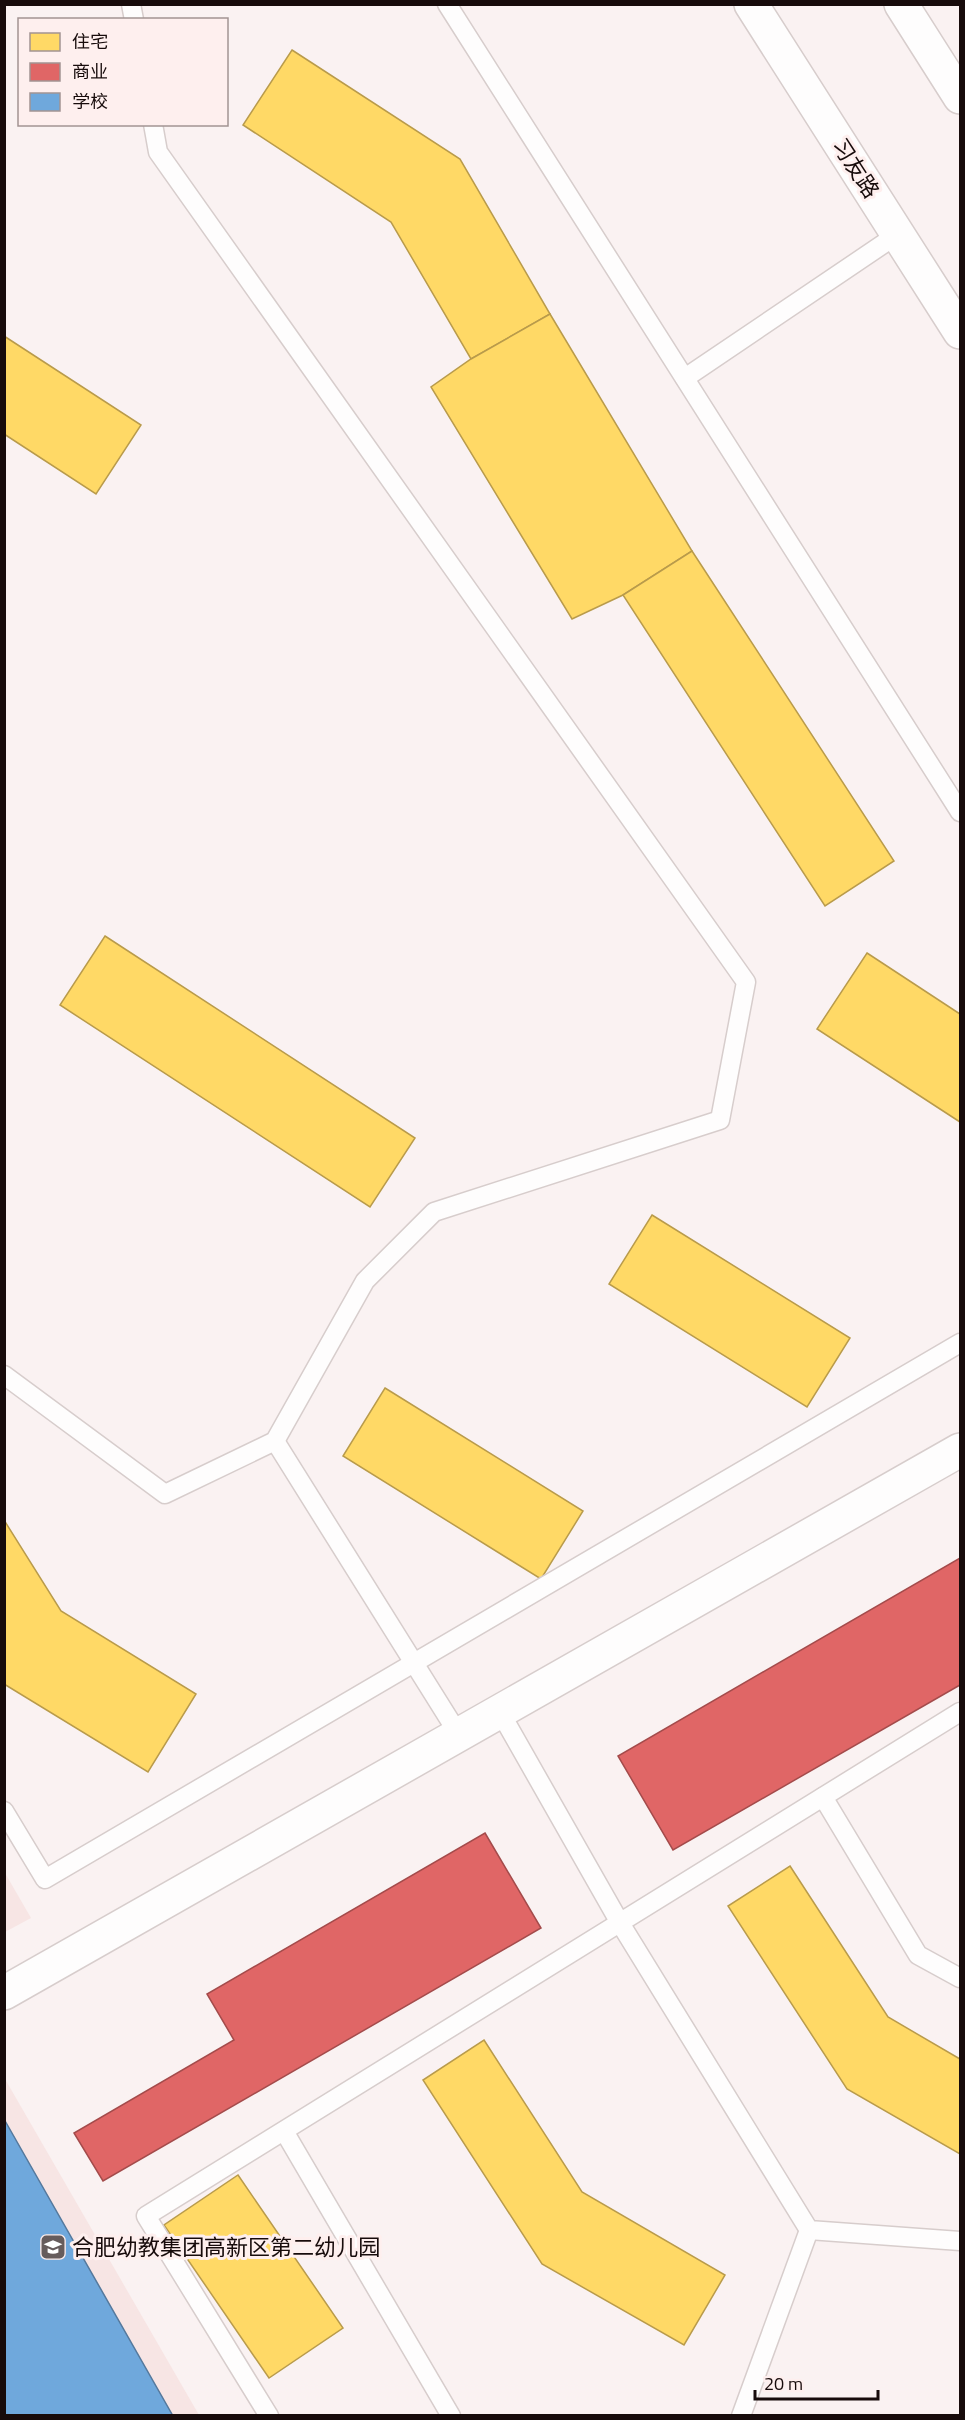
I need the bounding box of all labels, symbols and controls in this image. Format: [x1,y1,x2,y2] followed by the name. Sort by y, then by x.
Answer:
[18,18,228,126] legend
[72,28,108,55] text: 住宅
[72,58,108,85] text: 商业
[72,88,108,115] text: 学校
[824,131,888,205] street label: 习友路
[72,2230,380,2264] place label: 合肥幼教集团高新区第二幼儿园
[38,2232,68,2262] school or university icon: 合肥幼教集团高新区第二幼儿园
[755,2363,878,2401] scale bar
[764,2370,803,2397] text: 20 m

